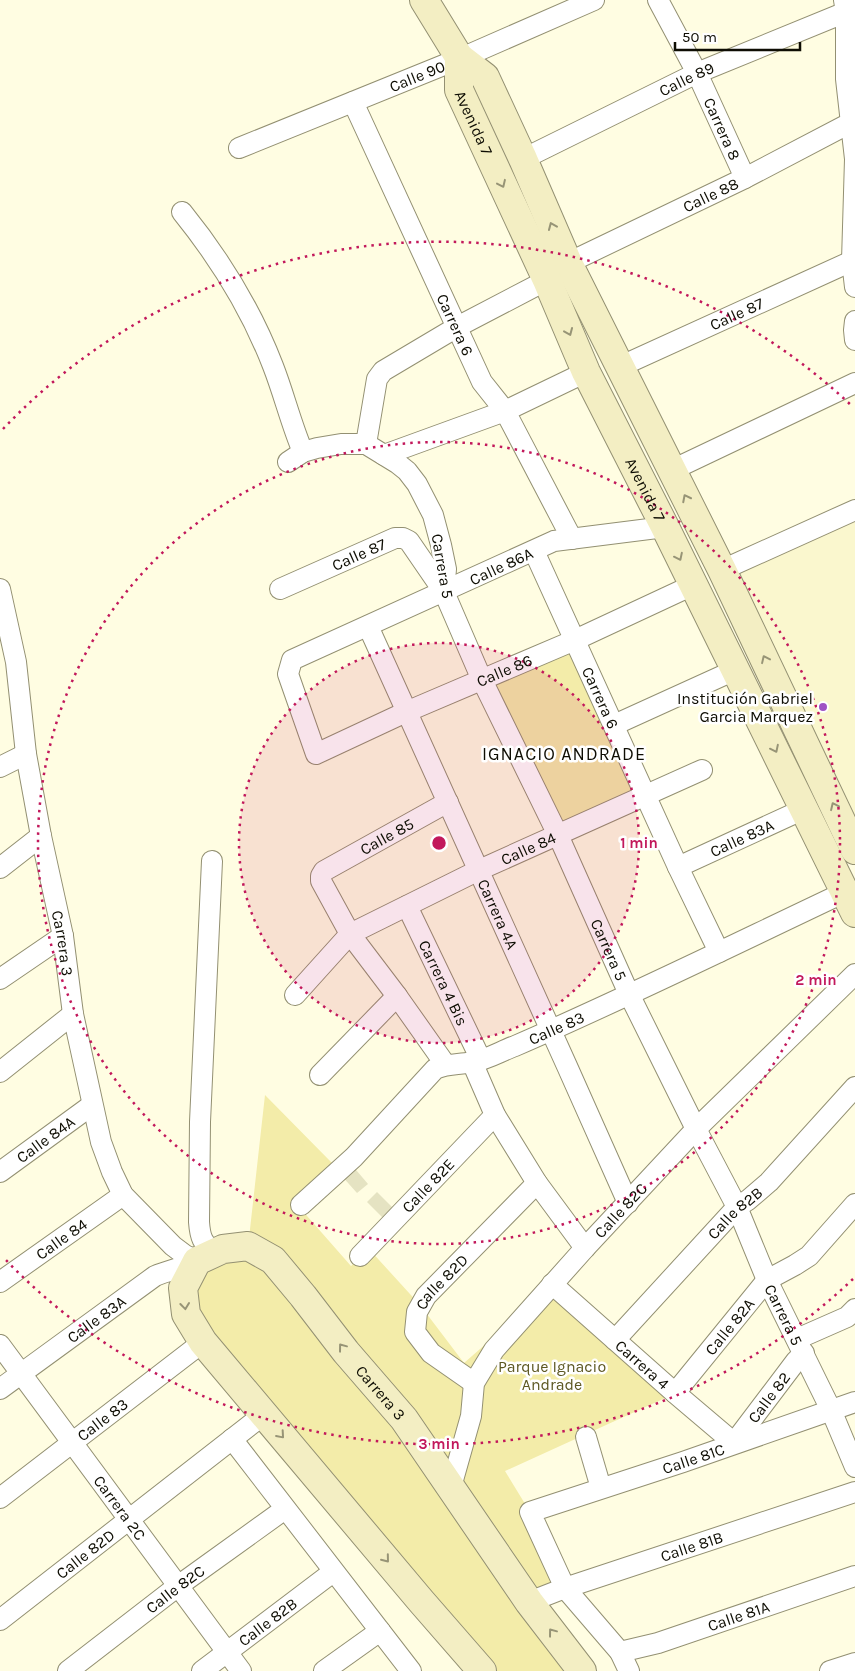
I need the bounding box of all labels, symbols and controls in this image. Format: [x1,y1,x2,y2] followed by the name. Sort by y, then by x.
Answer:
[675,20,800,52] scale bar
[682,28,717,46] text: 50 m
[386,57,448,96] street label: Calle 90
[656,58,717,100] street label: Calle 89
[451,88,497,159] street label: Avenida 7
[699,95,745,163] street label: Carrera 8
[680,174,741,216] street label: Calle 88
[496,179,507,188] one-way arrow
[548,222,559,231] one-way arrow
[433,291,478,359] street label: Carrera 6
[707,293,767,334] street label: Calle 87
[563,327,574,336] one-way arrow
[621,454,670,525] street label: Avenida 7
[682,494,692,503] one-way arrow
[427,532,458,600] street label: Carrera 5
[329,534,389,575] street label: Calle 87
[466,544,536,589] street label: Calle 86A
[673,552,684,561] one-way arrow
[474,650,535,691] street label: Calle 86
[761,656,771,665] one-way arrow
[578,664,623,732] street label: Carrera 6
[677,689,813,726] place label: Institución Gabriel Garcia Marquez
[817,701,829,713] marker: Institución Gabriel Garcia Marquez
[482,743,646,765] district label: IGNACIO ANDRADE
[769,744,779,753] one-way arrow
[830,802,840,811] one-way arrow
[357,814,417,859] street label: Calle 85
[707,815,777,861] street label: Calle 83A
[498,828,559,869] street label: Calle 84
[430,834,448,852] centre of rings
[620,834,658,852] text: 1 min
[474,876,522,952] street label: Carrera 4A
[48,908,77,977] street label: Carrera 3
[587,916,631,984] street label: Carrera 5
[415,937,472,1029] street label: Carrera 4 Bis
[795,971,837,989] text: 2 min
[526,1008,587,1049] street label: Calle 83
[13,1112,78,1167] street label: Calle 84A
[398,1155,458,1217] street label: Calle 82E
[590,1179,651,1242] street label: Calle 82C
[703,1183,767,1243] street label: Calle 82B
[32,1214,91,1264] street label: Calle 84
[411,1250,472,1313] street label: Calle 82D
[761,1281,807,1349] street label: Carrera 5
[63,1292,130,1347] street label: Calle 83A
[701,1294,759,1359] street label: Calle 82A
[179,1302,190,1310] one-way arrow
[611,1336,673,1394] street label: Carrera 4
[339,1343,348,1353] one-way arrow
[498,1357,606,1394] park label: Parque Ignacio Andrade
[352,1361,409,1424] street label: Carrera 3
[744,1368,794,1427] street label: Calle 82
[73,1394,132,1445] street label: Calle 83
[275,1429,284,1438] one-way arrow
[418,1435,460,1453] text: 3 min
[660,1439,727,1478] street label: Calle 81C
[89,1472,150,1544] street label: Carrera 2C
[52,1525,119,1583] street label: Calle 82D
[658,1527,725,1566] street label: Calle 81B
[381,1553,390,1562] one-way arrow
[142,1561,209,1617] street label: Calle 82C
[235,1594,301,1650] street label: Calle 82B
[705,1597,772,1635] street label: Calle 81A
[549,1628,558,1638] one-way arrow

